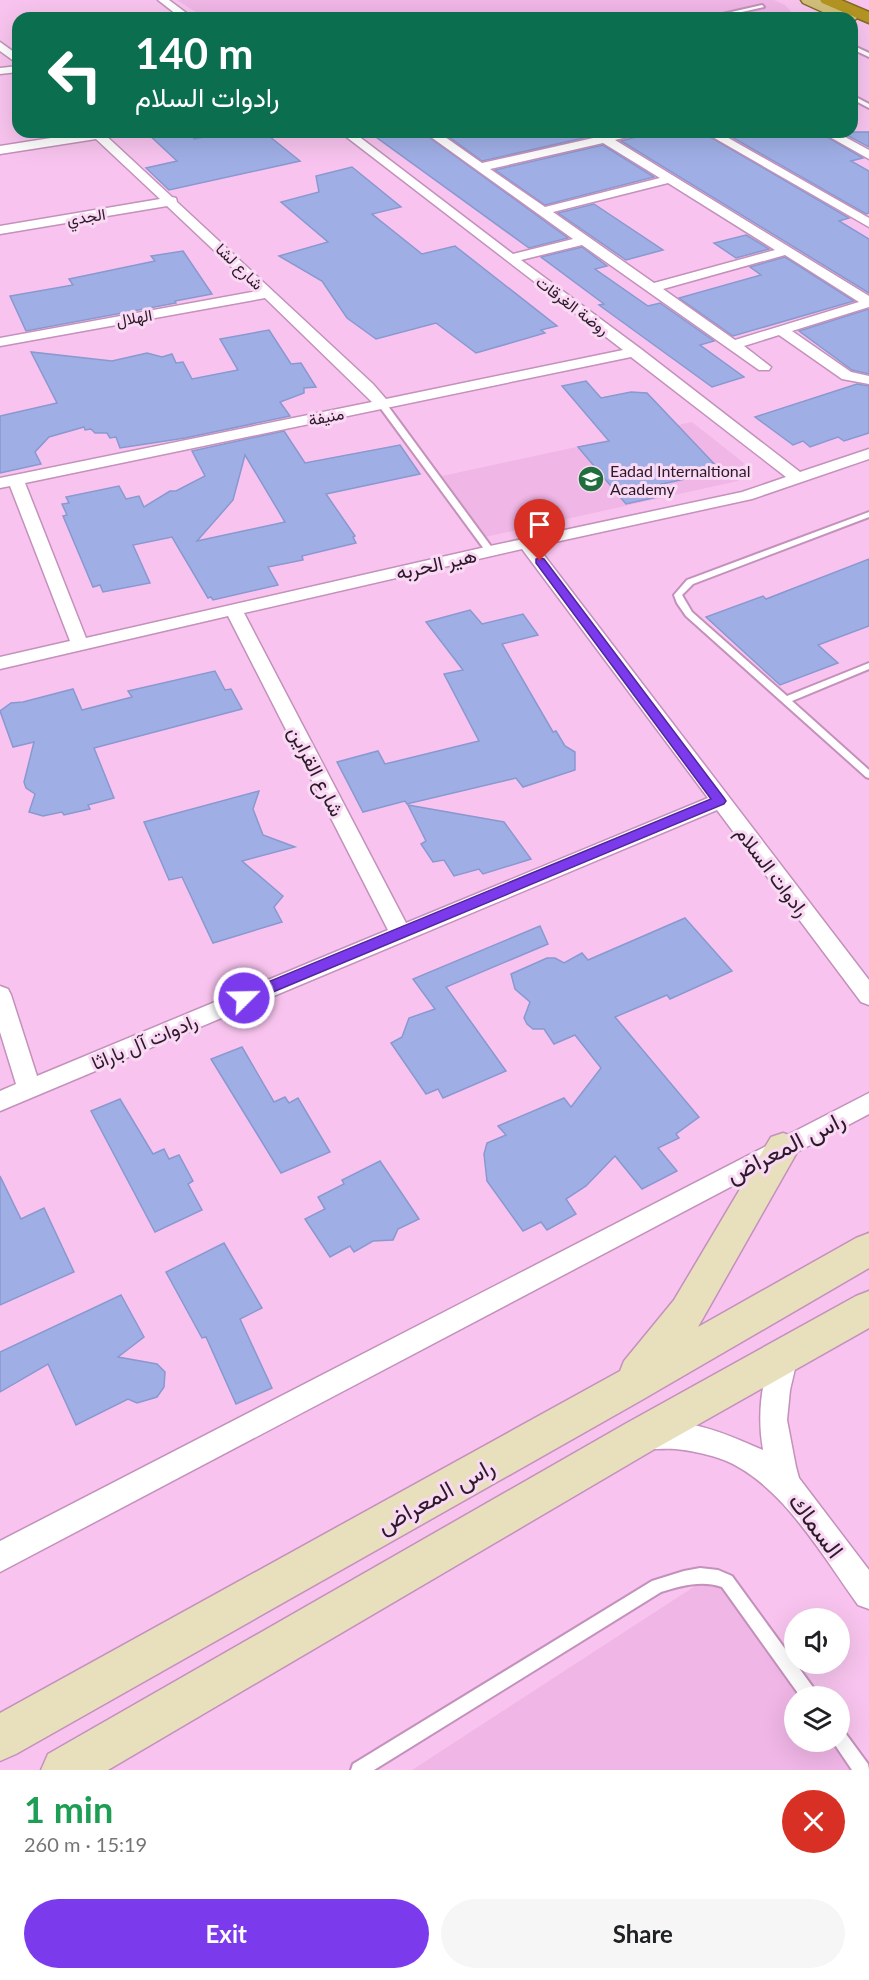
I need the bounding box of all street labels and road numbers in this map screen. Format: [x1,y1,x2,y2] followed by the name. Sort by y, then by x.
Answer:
[65,204,108,233] street label: الجدي
[210,239,268,295] street label: شارع لشا
[532,271,613,340] street label: روضة الغرقات
[115,305,154,331] street label: الهلال
[306,403,346,430] street label: منيفة
[393,542,479,586] street label: هير الحربه
[281,722,350,821] street label: شارع القراين
[730,821,815,922] street label: رادوات السلام
[87,1008,201,1076] street label: رادوات آل باراثا
[721,1104,850,1190] street label: راس المعراض
[371,1451,500,1541] street label: راس المعراض
[783,1487,851,1563] street label: السماك

